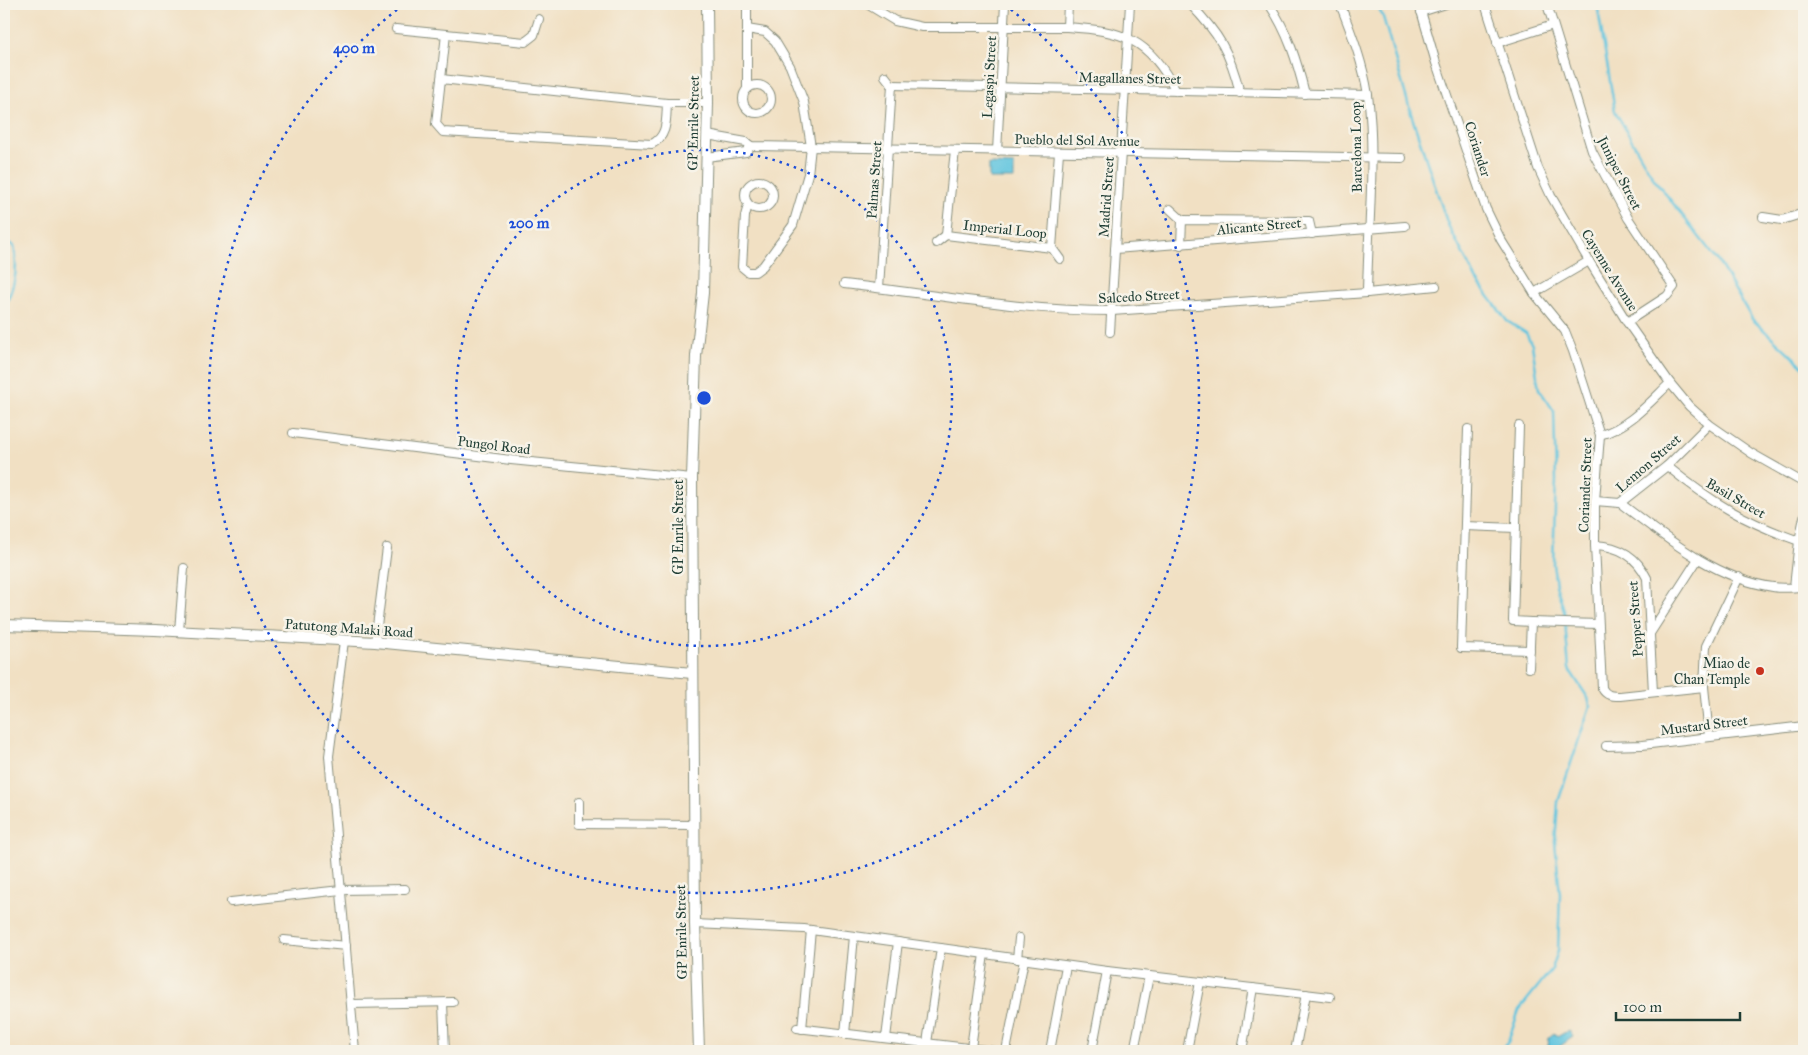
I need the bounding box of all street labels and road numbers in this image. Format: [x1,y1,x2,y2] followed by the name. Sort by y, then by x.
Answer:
[979,35,1000,119] street label: Legaspi Street
[1079,69,1181,88] street label: Magallanes Street
[684,75,703,171] street label: GP Enrile Street
[1347,101,1366,193] street label: Barcelona Loop
[1461,119,1495,180] street label: Coriander
[1014,131,1140,150] street label: Pueblo del Sol Avenue
[1592,132,1645,213] street label: Juniper Street
[863,140,886,220] street label: Palmas Street
[1095,156,1118,238] street label: Madrid Street
[1215,214,1302,239] street label: Alicante Street
[962,217,1048,242] street label: Imperial Loop
[1578,226,1642,315] street label: Cayenne Avenue
[1098,286,1180,307] street label: Salcedo Street
[1612,431,1684,496] street label: Lemon Street
[457,433,531,458] street label: Pungol Road
[1575,437,1596,533] street label: Coriander Street
[1703,475,1768,522] street label: Basil Street
[670,479,687,575] street label: GP Enrile Street
[1624,580,1647,658] street label: Pepper Street
[284,616,414,641] street label: Patutong Malaki Road
[1659,712,1749,739] street label: Mustard Street
[672,884,691,980] street label: GP Enrile Street

